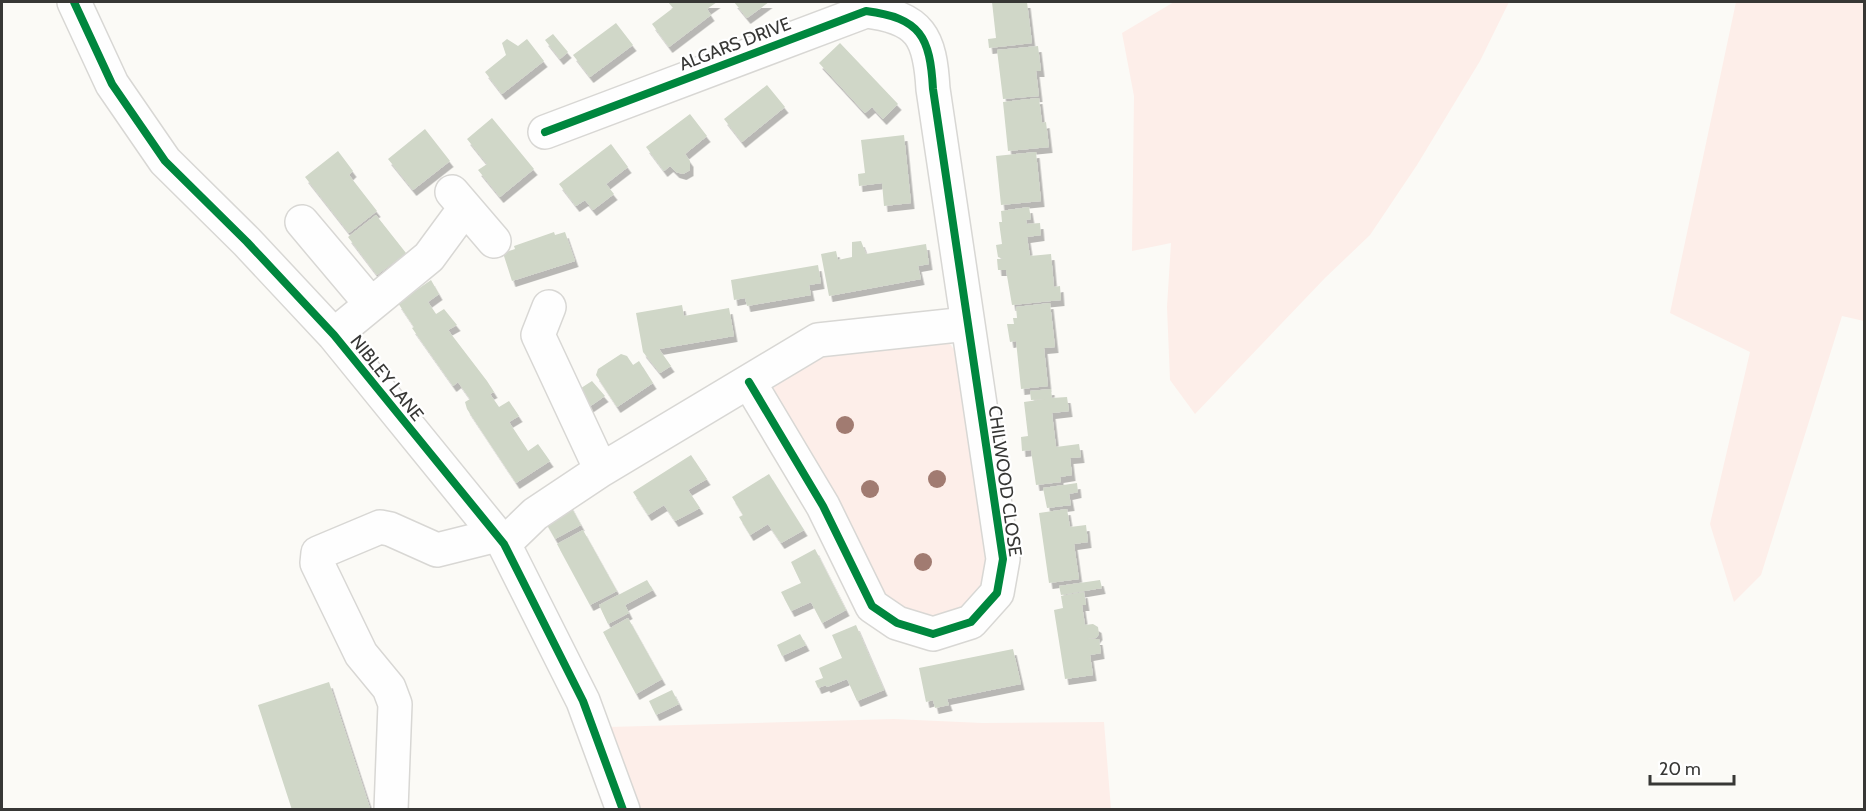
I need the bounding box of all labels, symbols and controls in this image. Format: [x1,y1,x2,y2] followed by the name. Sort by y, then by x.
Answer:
[676,13,794,75] street label: ALGARS DRIVE
[346,331,428,425] street label: NIBLEY LANE
[984,404,1026,558] street label: CHILWOOD CLOSE
[1650,748,1734,786] scale bar
[1659,758,1701,780] text: 20 m

